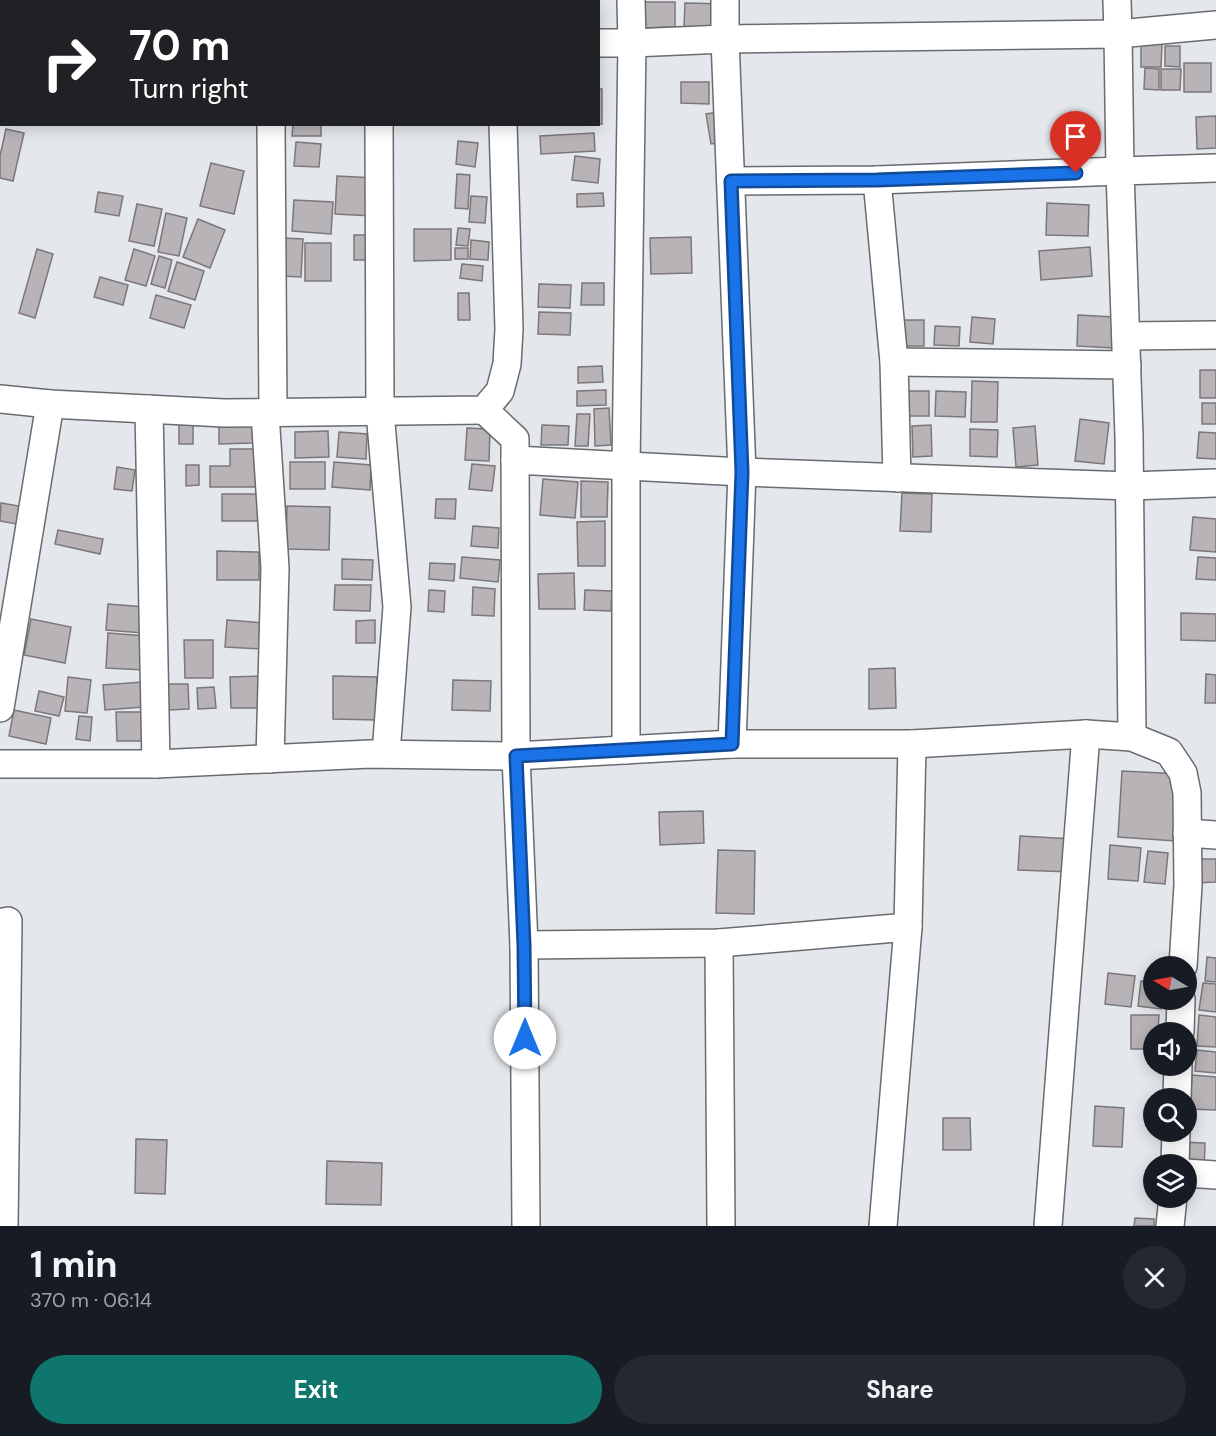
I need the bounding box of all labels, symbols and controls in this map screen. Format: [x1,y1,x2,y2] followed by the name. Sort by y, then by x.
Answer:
[129,18,230,73] text: 70 m
[30,24,108,102] icon: right
[129,71,249,106] text: Turn right
[1050,111,1101,173] pin
[1059,120,1092,153] icon: arrive
[1143,956,1197,1010] north arrow
[1143,956,1197,1208] map controls
[493,1006,557,1070] position arrow
[1143,1022,1197,1076] button: sound
[1143,1088,1197,1142] button: search
[1143,1154,1197,1208] button: layers
[30,1241,118,1288] text: 1 min
[1123,1246,1186,1309] button: close
[30,1287,152,1313] text: 370 m · 06:14
[30,1355,602,1424] button: Exit
[614,1355,1186,1424] button: Share

